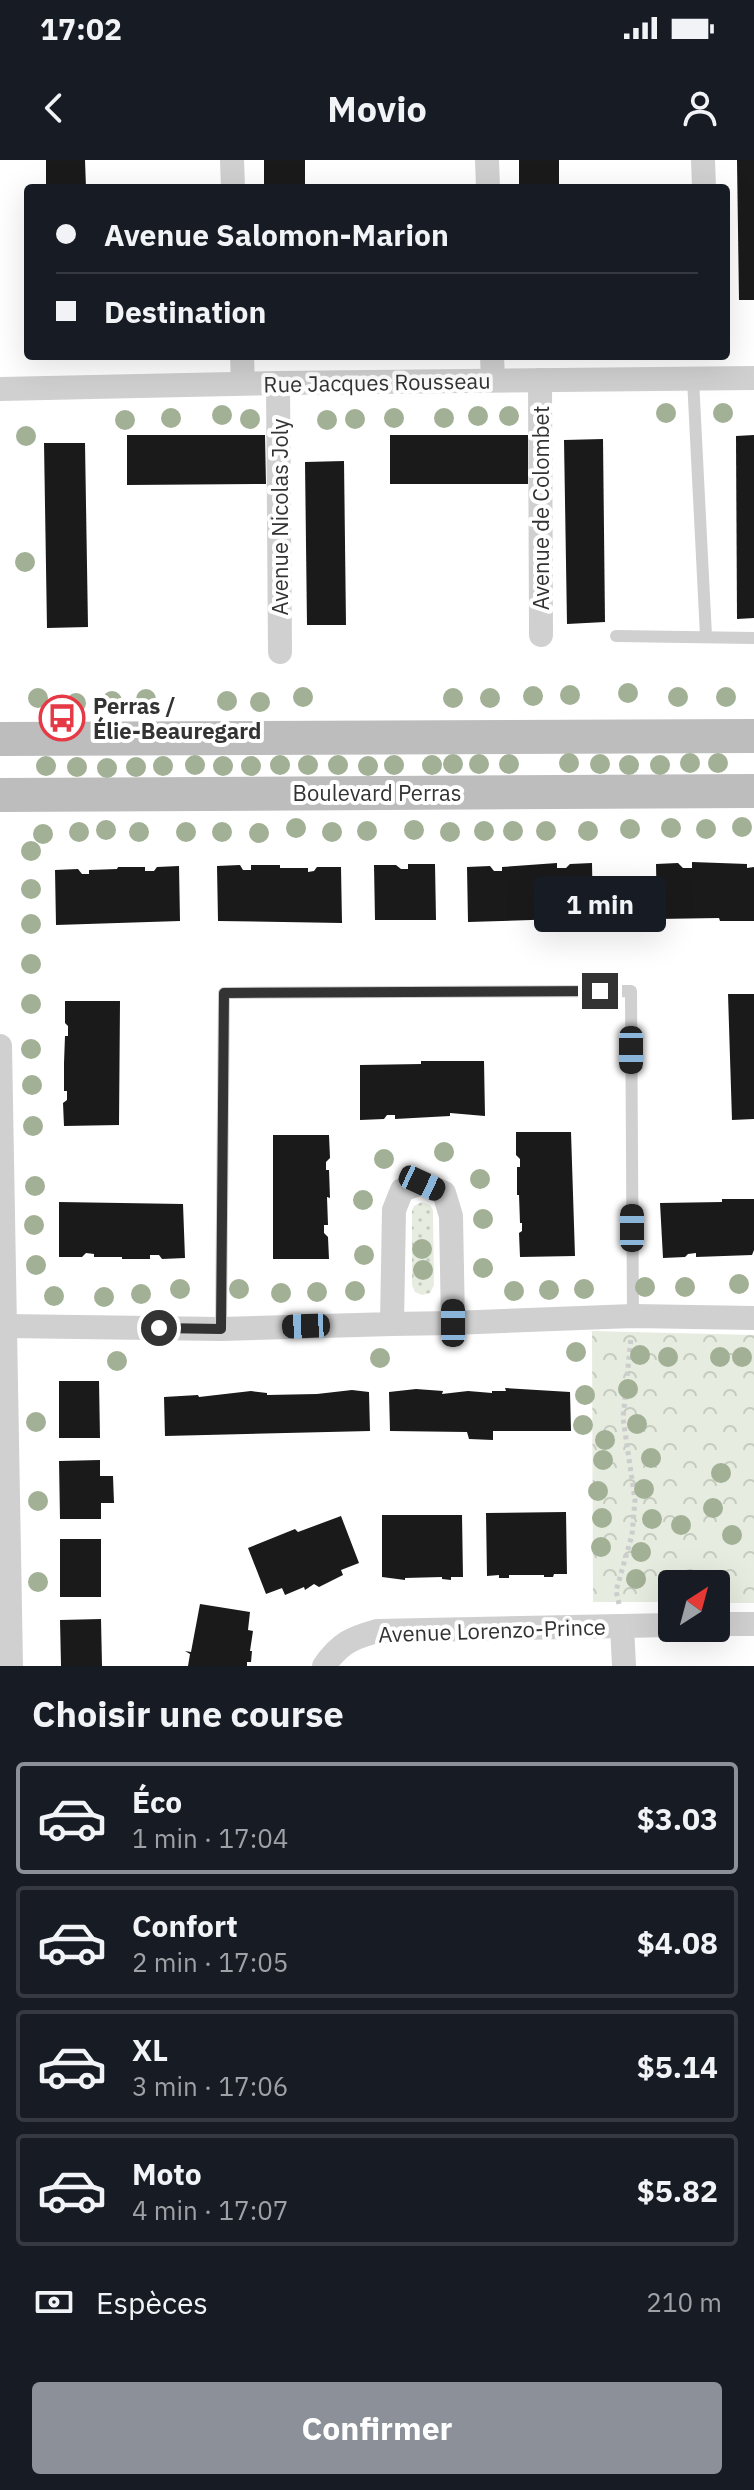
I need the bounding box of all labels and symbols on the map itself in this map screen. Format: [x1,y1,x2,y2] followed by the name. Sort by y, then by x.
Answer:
[263,366,491,398] street label: Rue Jacques Rousseau
[526,406,555,610] street label: Avenue de Colombet
[265,419,294,615] street label: Avenue Nicolas Joly
[93,691,261,745] place label: Perras / Élie-Beauregard
[38,694,86,742] bus stop icon: Perras / Élie-Beauregard
[293,778,461,807] street label: Boulevard Perras
[534,875,666,931] callout: 1 min
[582,973,618,1009] route end
[619,1026,643,1074] car
[395,1162,449,1204] car
[620,1204,644,1252] car
[441,1299,465,1347] car
[141,1310,177,1346] route start
[282,1313,330,1339] car
[658,1570,730,1642] north arrow
[378,1612,606,1648] street label: Avenue Lorenzo-Prince

